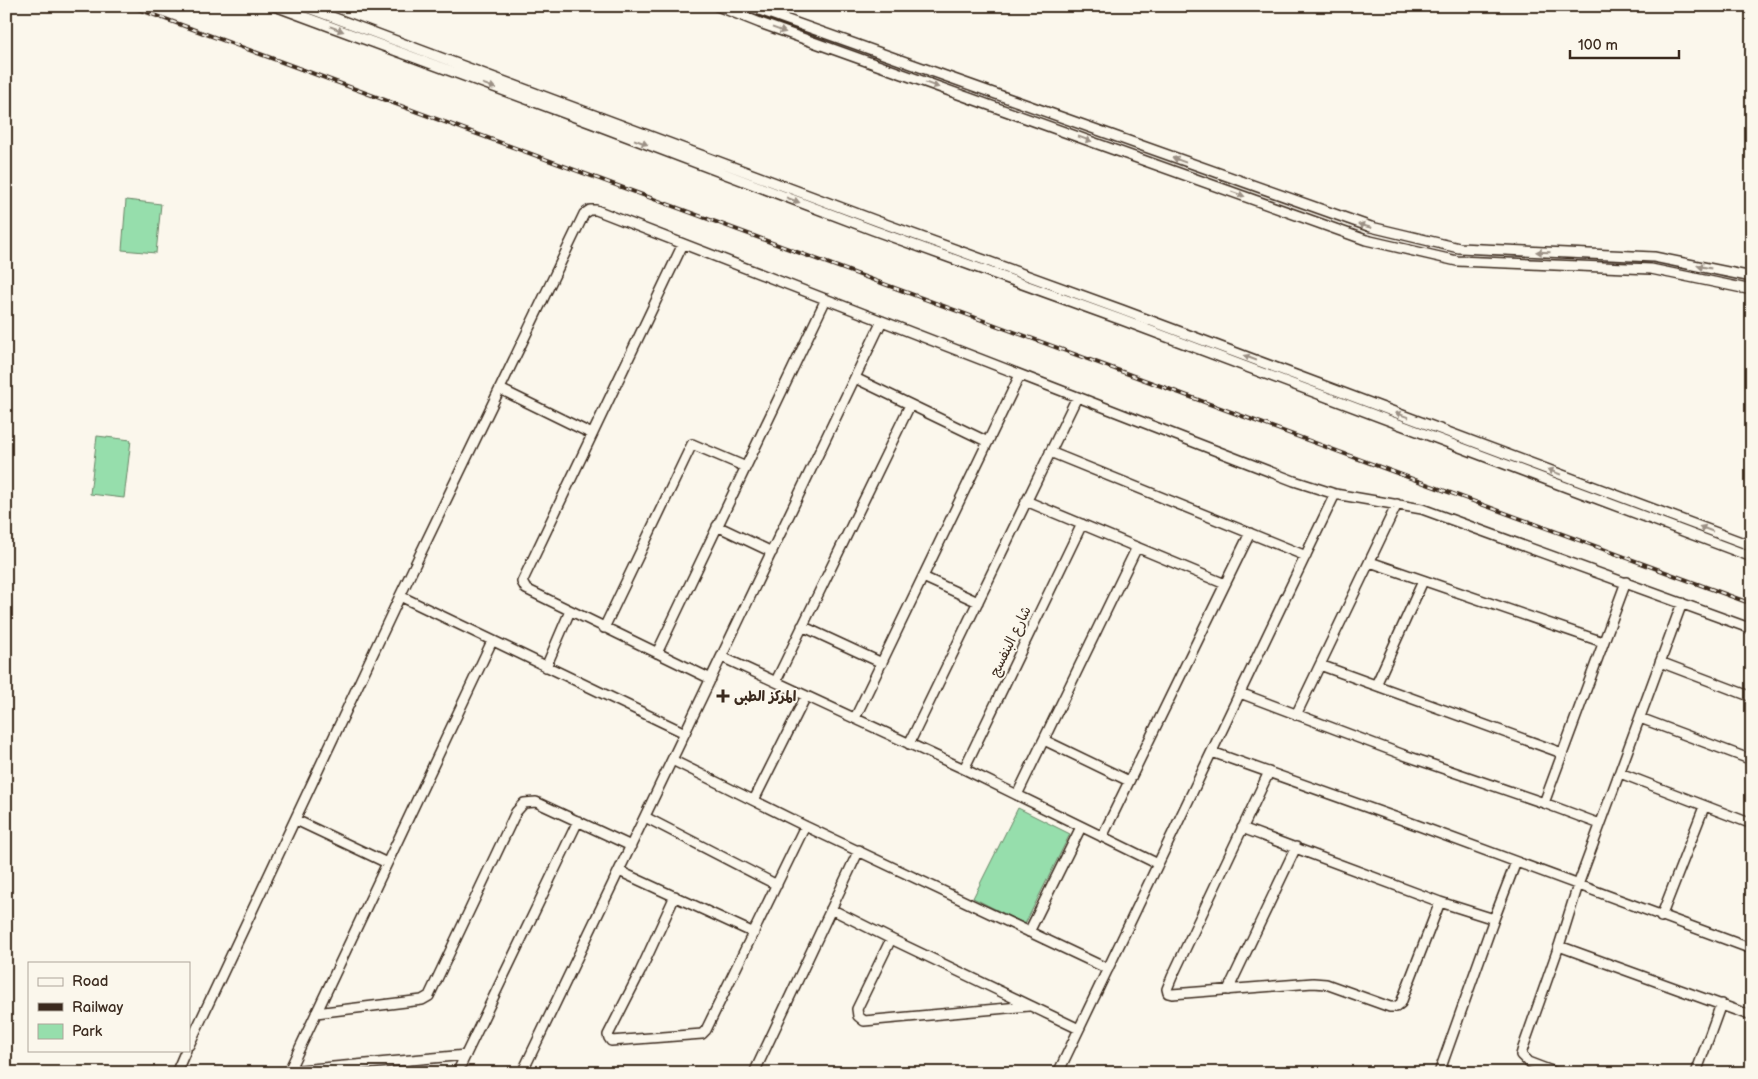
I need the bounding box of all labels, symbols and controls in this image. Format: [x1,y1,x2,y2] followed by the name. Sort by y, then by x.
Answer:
[329,26,344,34] one-way arrow
[772,26,787,34] one-way arrow
[1570,28,1679,60] scale bar
[1578,36,1618,55] text: 100 m
[925,81,940,89] one-way arrow
[482,82,497,90] one-way arrow
[1078,135,1093,143] one-way arrow
[634,139,649,146] one-way arrow
[1171,156,1186,164] one-way arrow
[1231,190,1246,198] one-way arrow
[786,197,801,204] one-way arrow
[1358,221,1373,229] one-way arrow
[1534,247,1550,255] one-way arrow
[1696,262,1712,270] one-way arrow
[1242,354,1257,361] one-way arrow
[1394,411,1409,419] one-way arrow
[1546,468,1561,476] one-way arrow
[1698,525,1713,533] one-way arrow
[986,603,1036,680] street label: شارع البنفسج
[734,688,797,705] place label: المركز الطبى
[716,689,730,703] marker: المركز الطبى
[28,962,190,1052] legend
[72,972,108,991] text: Road
[72,998,123,1017] text: Railway
[72,1022,103,1041] text: Park

